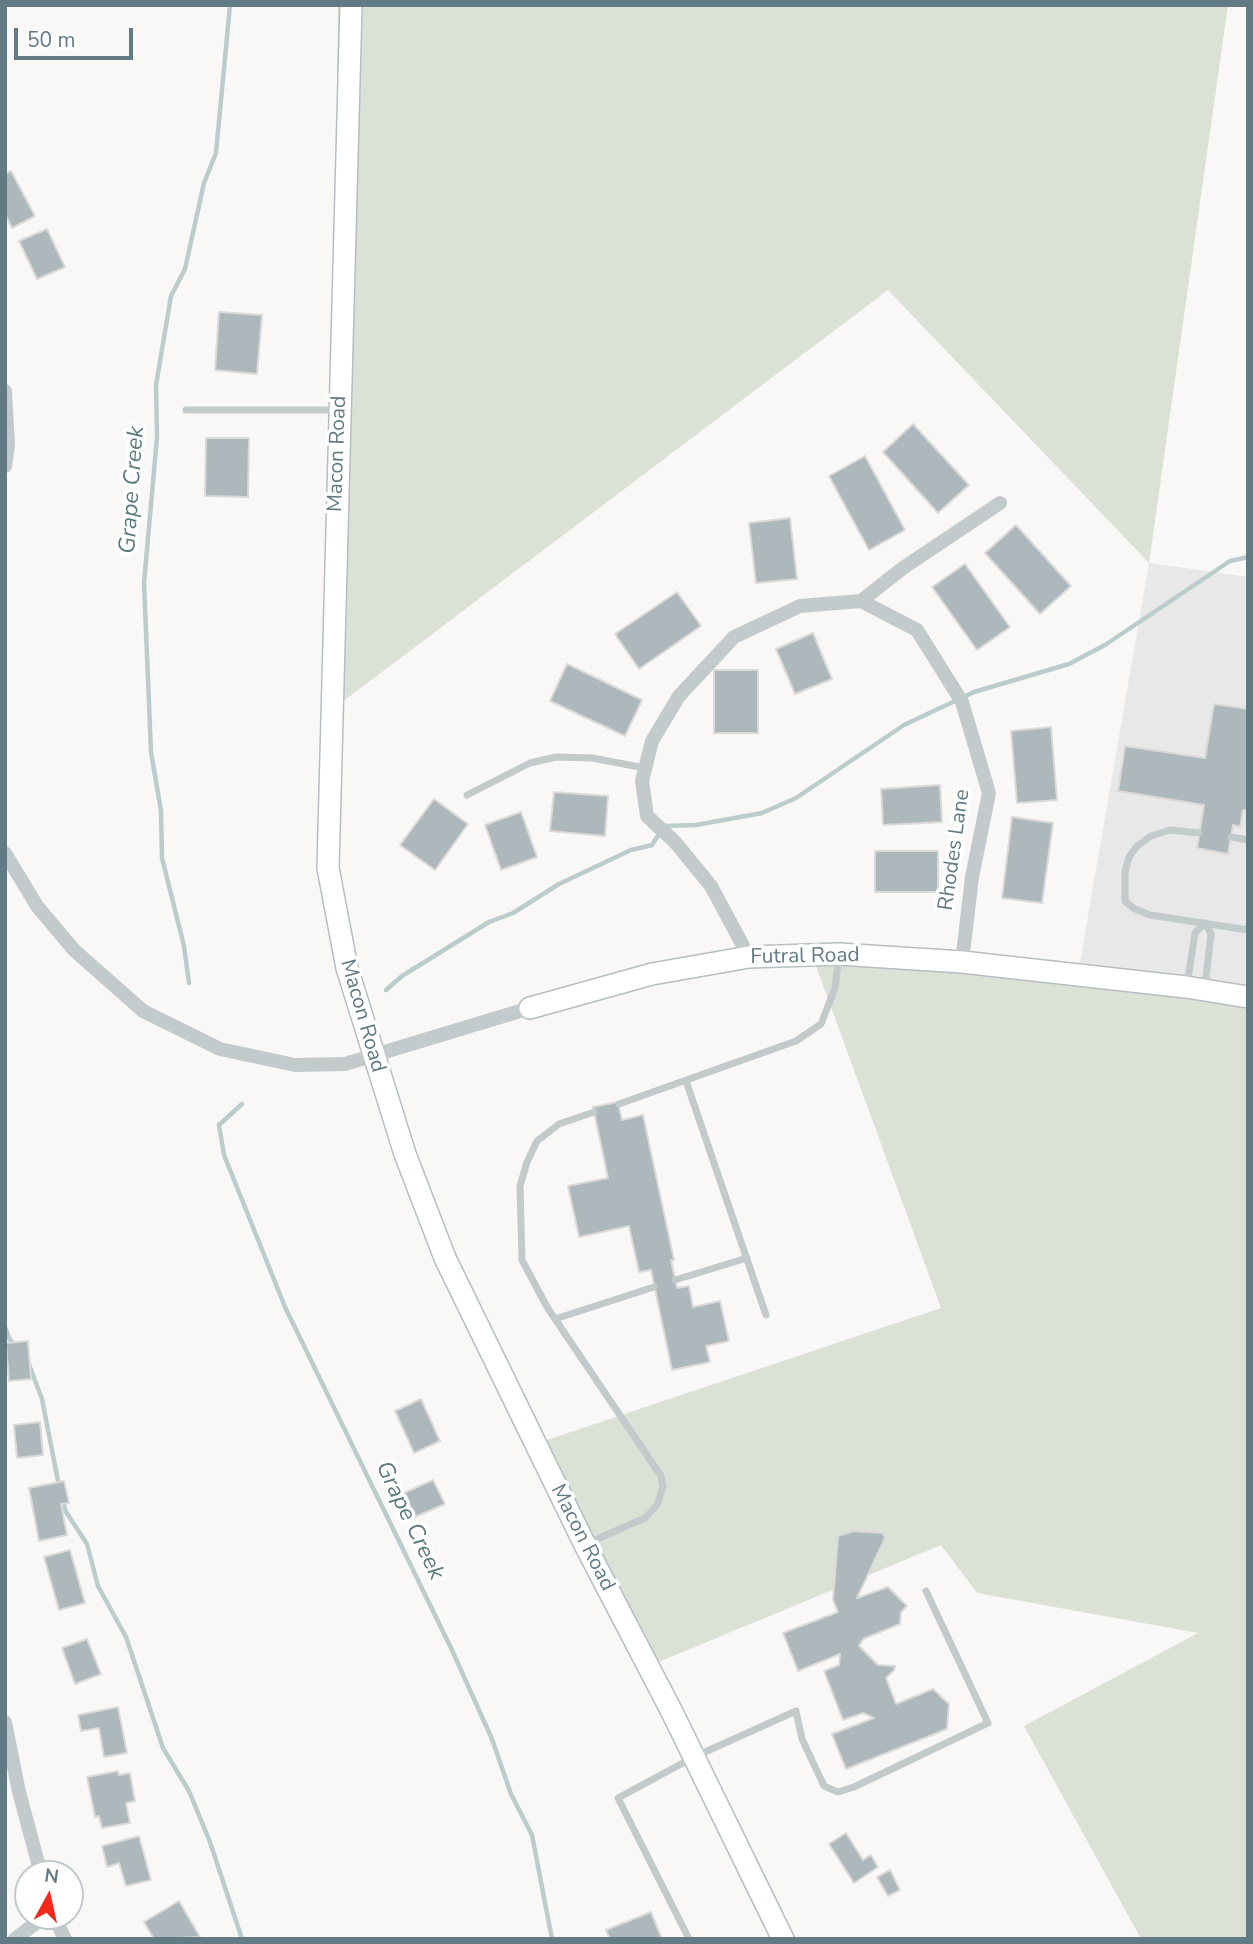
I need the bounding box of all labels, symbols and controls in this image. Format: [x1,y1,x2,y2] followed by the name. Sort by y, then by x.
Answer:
[18,14,136,58] scale bar
[27,26,76,54] text: 50 m
[323,395,353,513] street label: Macon Road
[115,425,151,555] water label: Grape Creek
[934,788,976,912] street label: Rhodes Lane
[750,943,860,971] street label: Futral Road
[334,957,390,1075] street label: Macon Road
[369,1457,449,1585] water label: Grape Creek
[544,1480,620,1596] street label: Macon Road
[14,1860,84,1930] north arrow
[43,1862,60,1890] text: N

